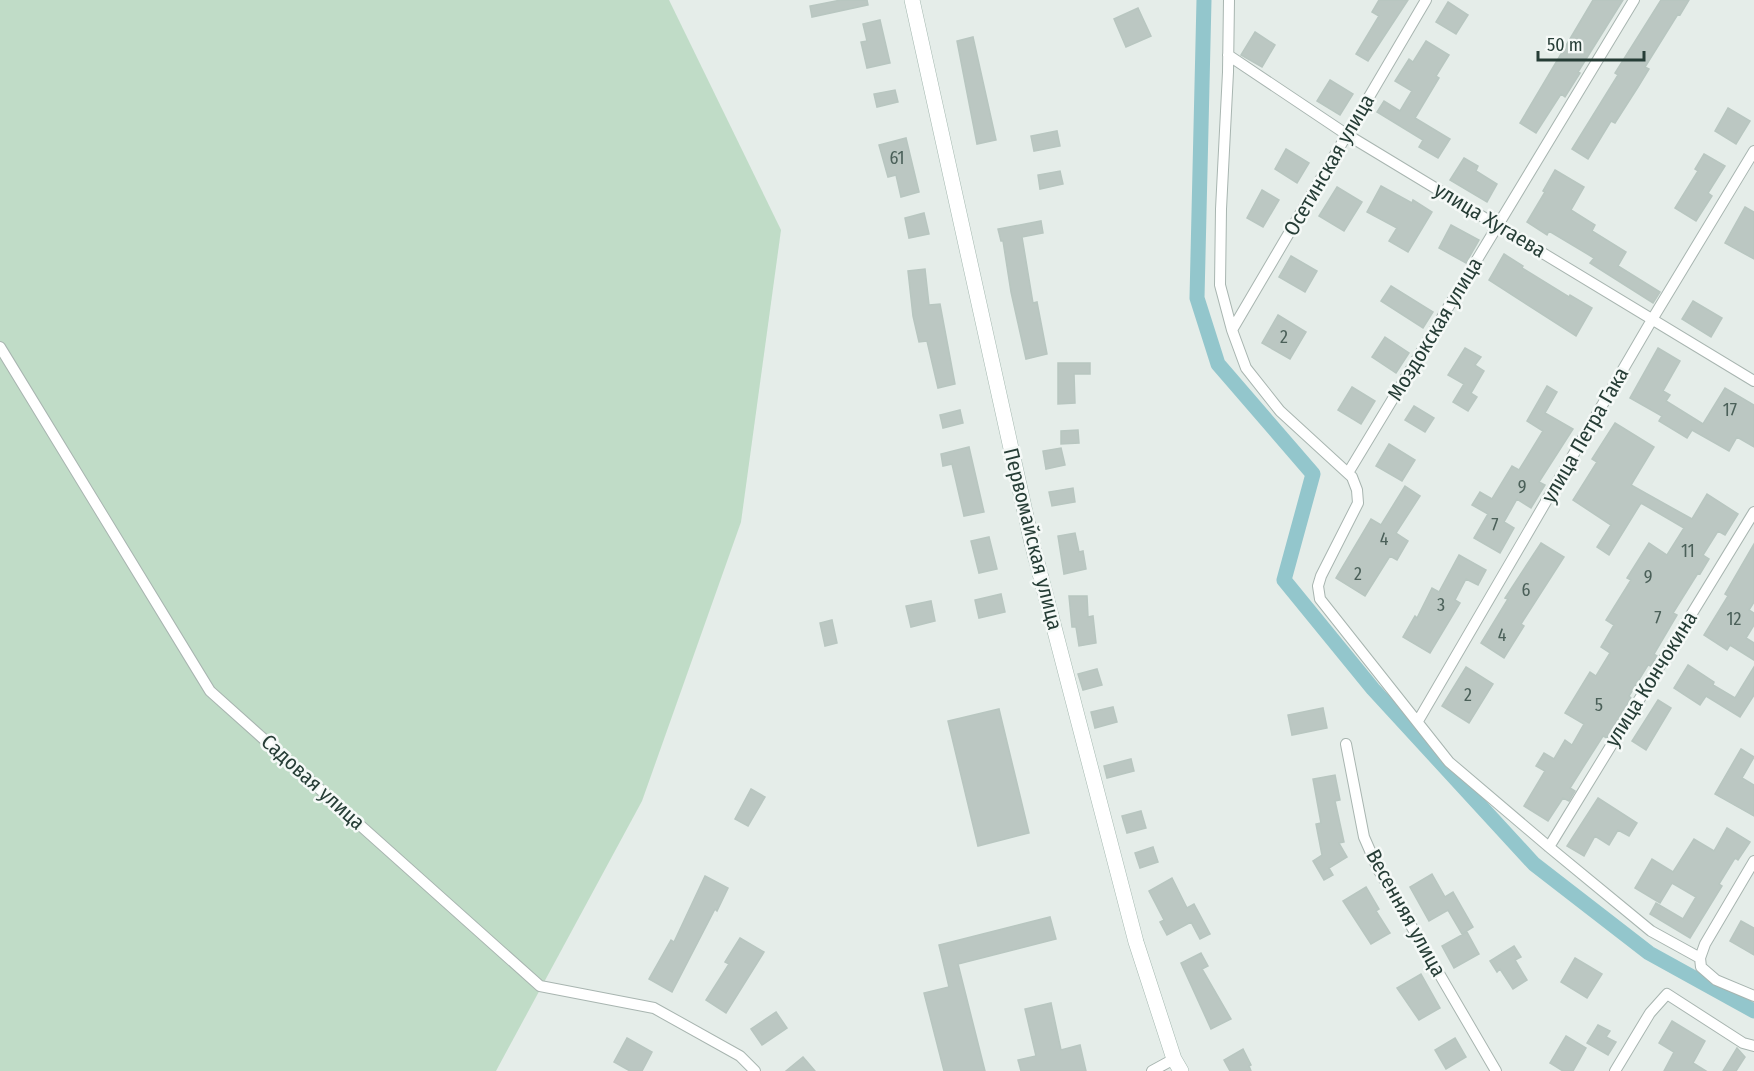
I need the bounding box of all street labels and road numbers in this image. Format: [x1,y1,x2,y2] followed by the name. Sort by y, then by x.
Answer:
[1278,89,1380,241] street label: Осетинская улица
[1429,177,1551,263] street label: улица Хугаева
[1382,253,1488,405] street label: Моздокская улица
[1536,362,1634,508] street label: улица Петра Гака
[998,445,1068,633] street label: Первомайская улица
[1599,606,1703,752] street label: улица Кончокина
[256,729,370,835] street label: Садовая улица
[1360,845,1452,981] street label: Весенняя улица

